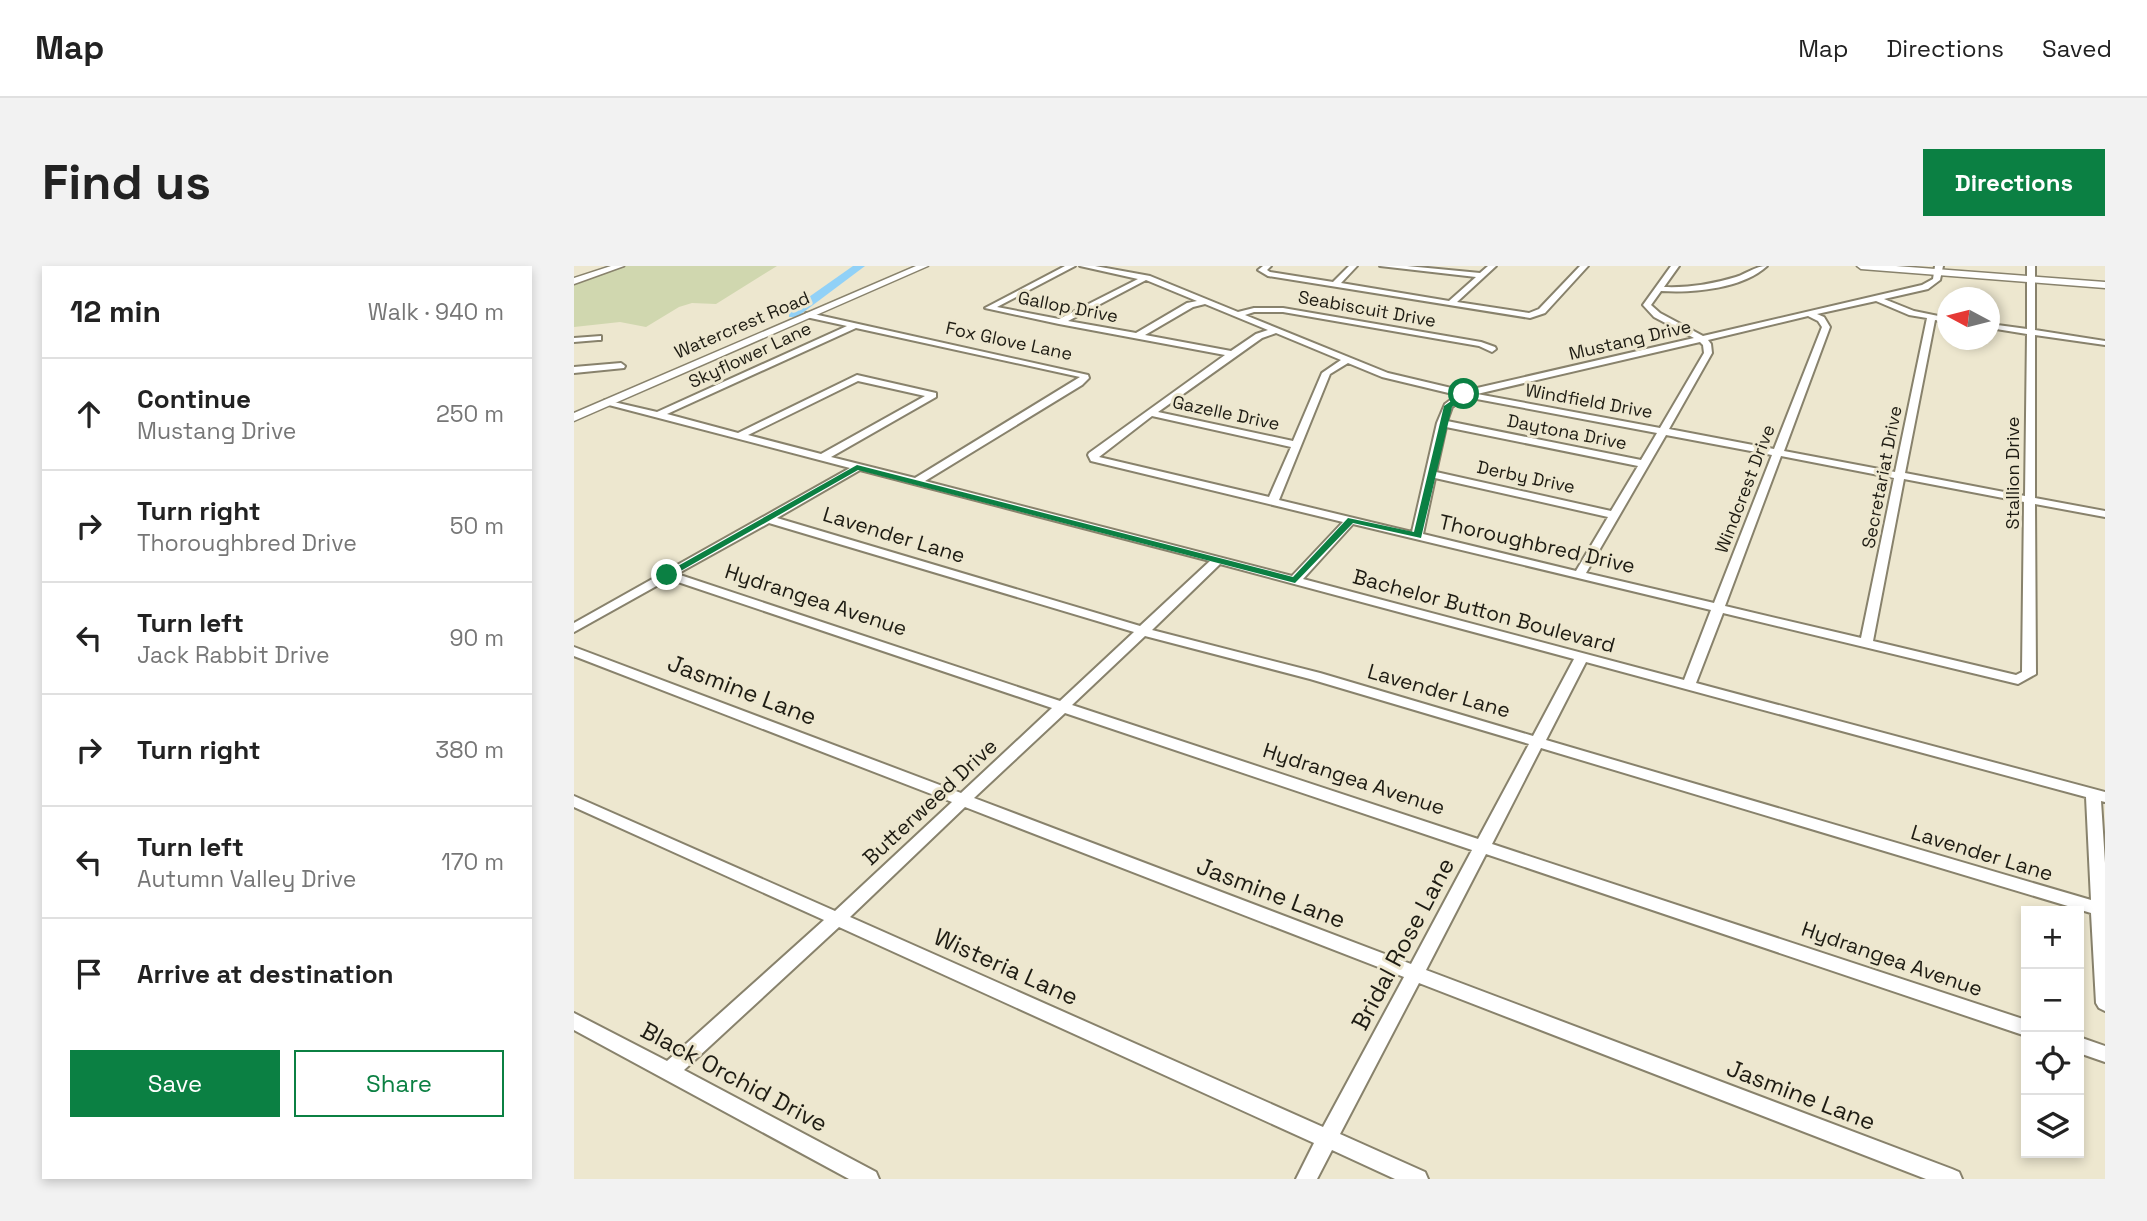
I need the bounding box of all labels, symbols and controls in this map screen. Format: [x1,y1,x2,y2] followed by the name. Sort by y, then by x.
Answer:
[35,27,104,69] text: Map
[1798,33,1848,64] text: Map
[1886,33,2004,64] text: Directions
[2042,33,2112,64] text: Saved
[1923,149,2105,216] button: Directions
[42,151,211,213] text: Find us
[1296,285,1438,332] street label: Seabiscuit Drive
[671,286,813,363] street label: Watercrest Road
[1016,286,1120,327] street label: Gallop Drive
[1937,287,2000,350] north arrow
[70,292,161,331] text: 12 min
[368,297,504,327] text: Walk · 940 m
[1567,314,1693,365] street label: Mustang Drive
[685,316,815,393] street label: Skyflower Lane
[944,316,1075,365] street label: Fox Glove Lane
[1448,378,1479,409] route start
[1524,378,1655,423] street label: Windfield Drive
[137,382,251,416] text: Continue
[1170,390,1282,435] street label: Gazelle Drive
[70,395,108,433] icon: ahead
[436,399,504,429] text: 250 m
[1856,404,1907,550] street label: Secretariat Drive
[1505,409,1629,454] street label: Daytona Drive
[137,416,296,446] text: Mustang Drive
[2001,417,2024,529] street label: Stallion Drive
[1709,421,1780,556] street label: Windcrest Drive
[1475,455,1577,498] street label: Derby Drive
[137,494,261,528] text: Turn right
[820,500,969,569] street label: Lavender Lane
[70,507,108,545] icon: right
[1436,508,1638,579] street label: Thoroughbred Drive
[450,511,504,541] text: 50 m
[137,528,357,558] text: Thoroughbred Drive
[722,557,911,642] street label: Hydrangea Avenue
[651,559,682,590] route end
[1350,562,1618,659] street label: Bachelor Button Boulevard
[137,606,244,640] text: Turn left
[70,619,108,657] icon: left
[449,623,504,653] text: 90 m
[137,640,330,670] text: Jack Rabbit Drive
[663,647,821,732] street label: Jasmine Lane
[1365,657,1514,724] street label: Lavender Lane
[70,731,108,769] icon: right
[857,732,1003,871] street label: Butterweed Drive
[137,733,261,767] text: Turn right
[435,735,504,765] text: 380 m
[1260,736,1449,821] street label: Hydrangea Avenue
[1908,818,2057,887] street label: Lavender Lane
[137,830,244,864] text: Turn left
[70,843,108,881] icon: left
[441,847,504,877] text: 170 m
[1192,850,1350,935] street label: Jasmine Lane
[1344,852,1461,1035] street label: Bridal Rose Lane
[137,864,356,894] text: Autumn Valley Drive
[2021,906,2084,1158] map controls
[2021,906,2084,969] button: +
[1798,915,1986,1002] street label: Hydrangea Avenue
[929,921,1083,1012] street label: Wisteria Lane
[70,955,108,993] icon: arrive
[137,957,394,991] text: Arrive at destination
[2021,969,2084,1032] button: −
[635,1014,833,1139] street label: Black Orchid Drive
[2021,1032,2084,1095] button: locate
[70,1050,280,1117] button: Save
[294,1050,504,1117] button: Share
[1722,1052,1880,1137] street label: Jasmine Lane
[2021,1095,2084,1158] button: layers

